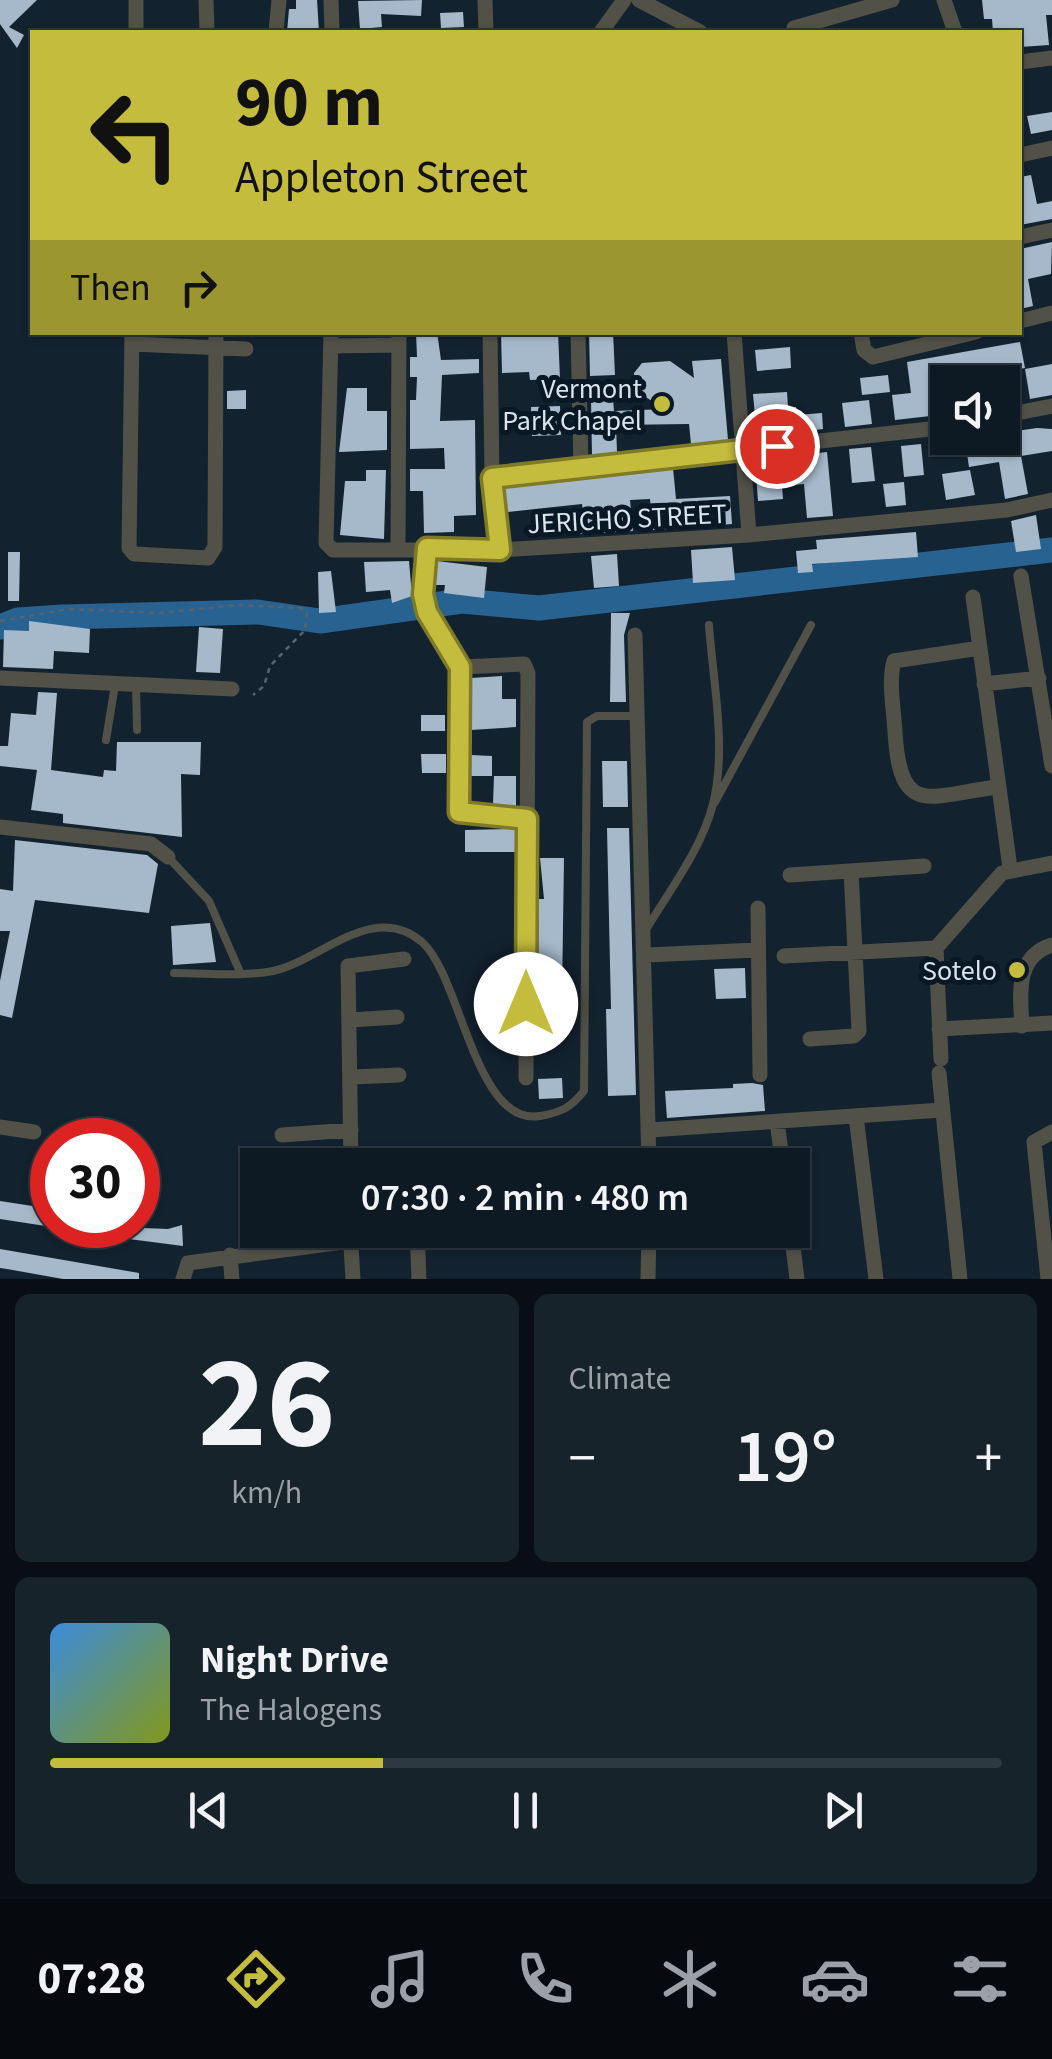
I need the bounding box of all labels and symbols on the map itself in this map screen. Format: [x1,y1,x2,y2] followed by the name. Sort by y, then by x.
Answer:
[502,369,643,441] place label: Vermont Park Chapel
[651,393,673,415] marker: Vermont Park Chapel
[735,404,820,489] pin
[526,494,728,544] street label: JERICHO STREET
[922,951,997,991] place label: Sotelo
[474,952,578,1056] position arrow
[1006,959,1028,981] marker: Sotelo
[30,1118,160,1248] speed limit sign: 30

